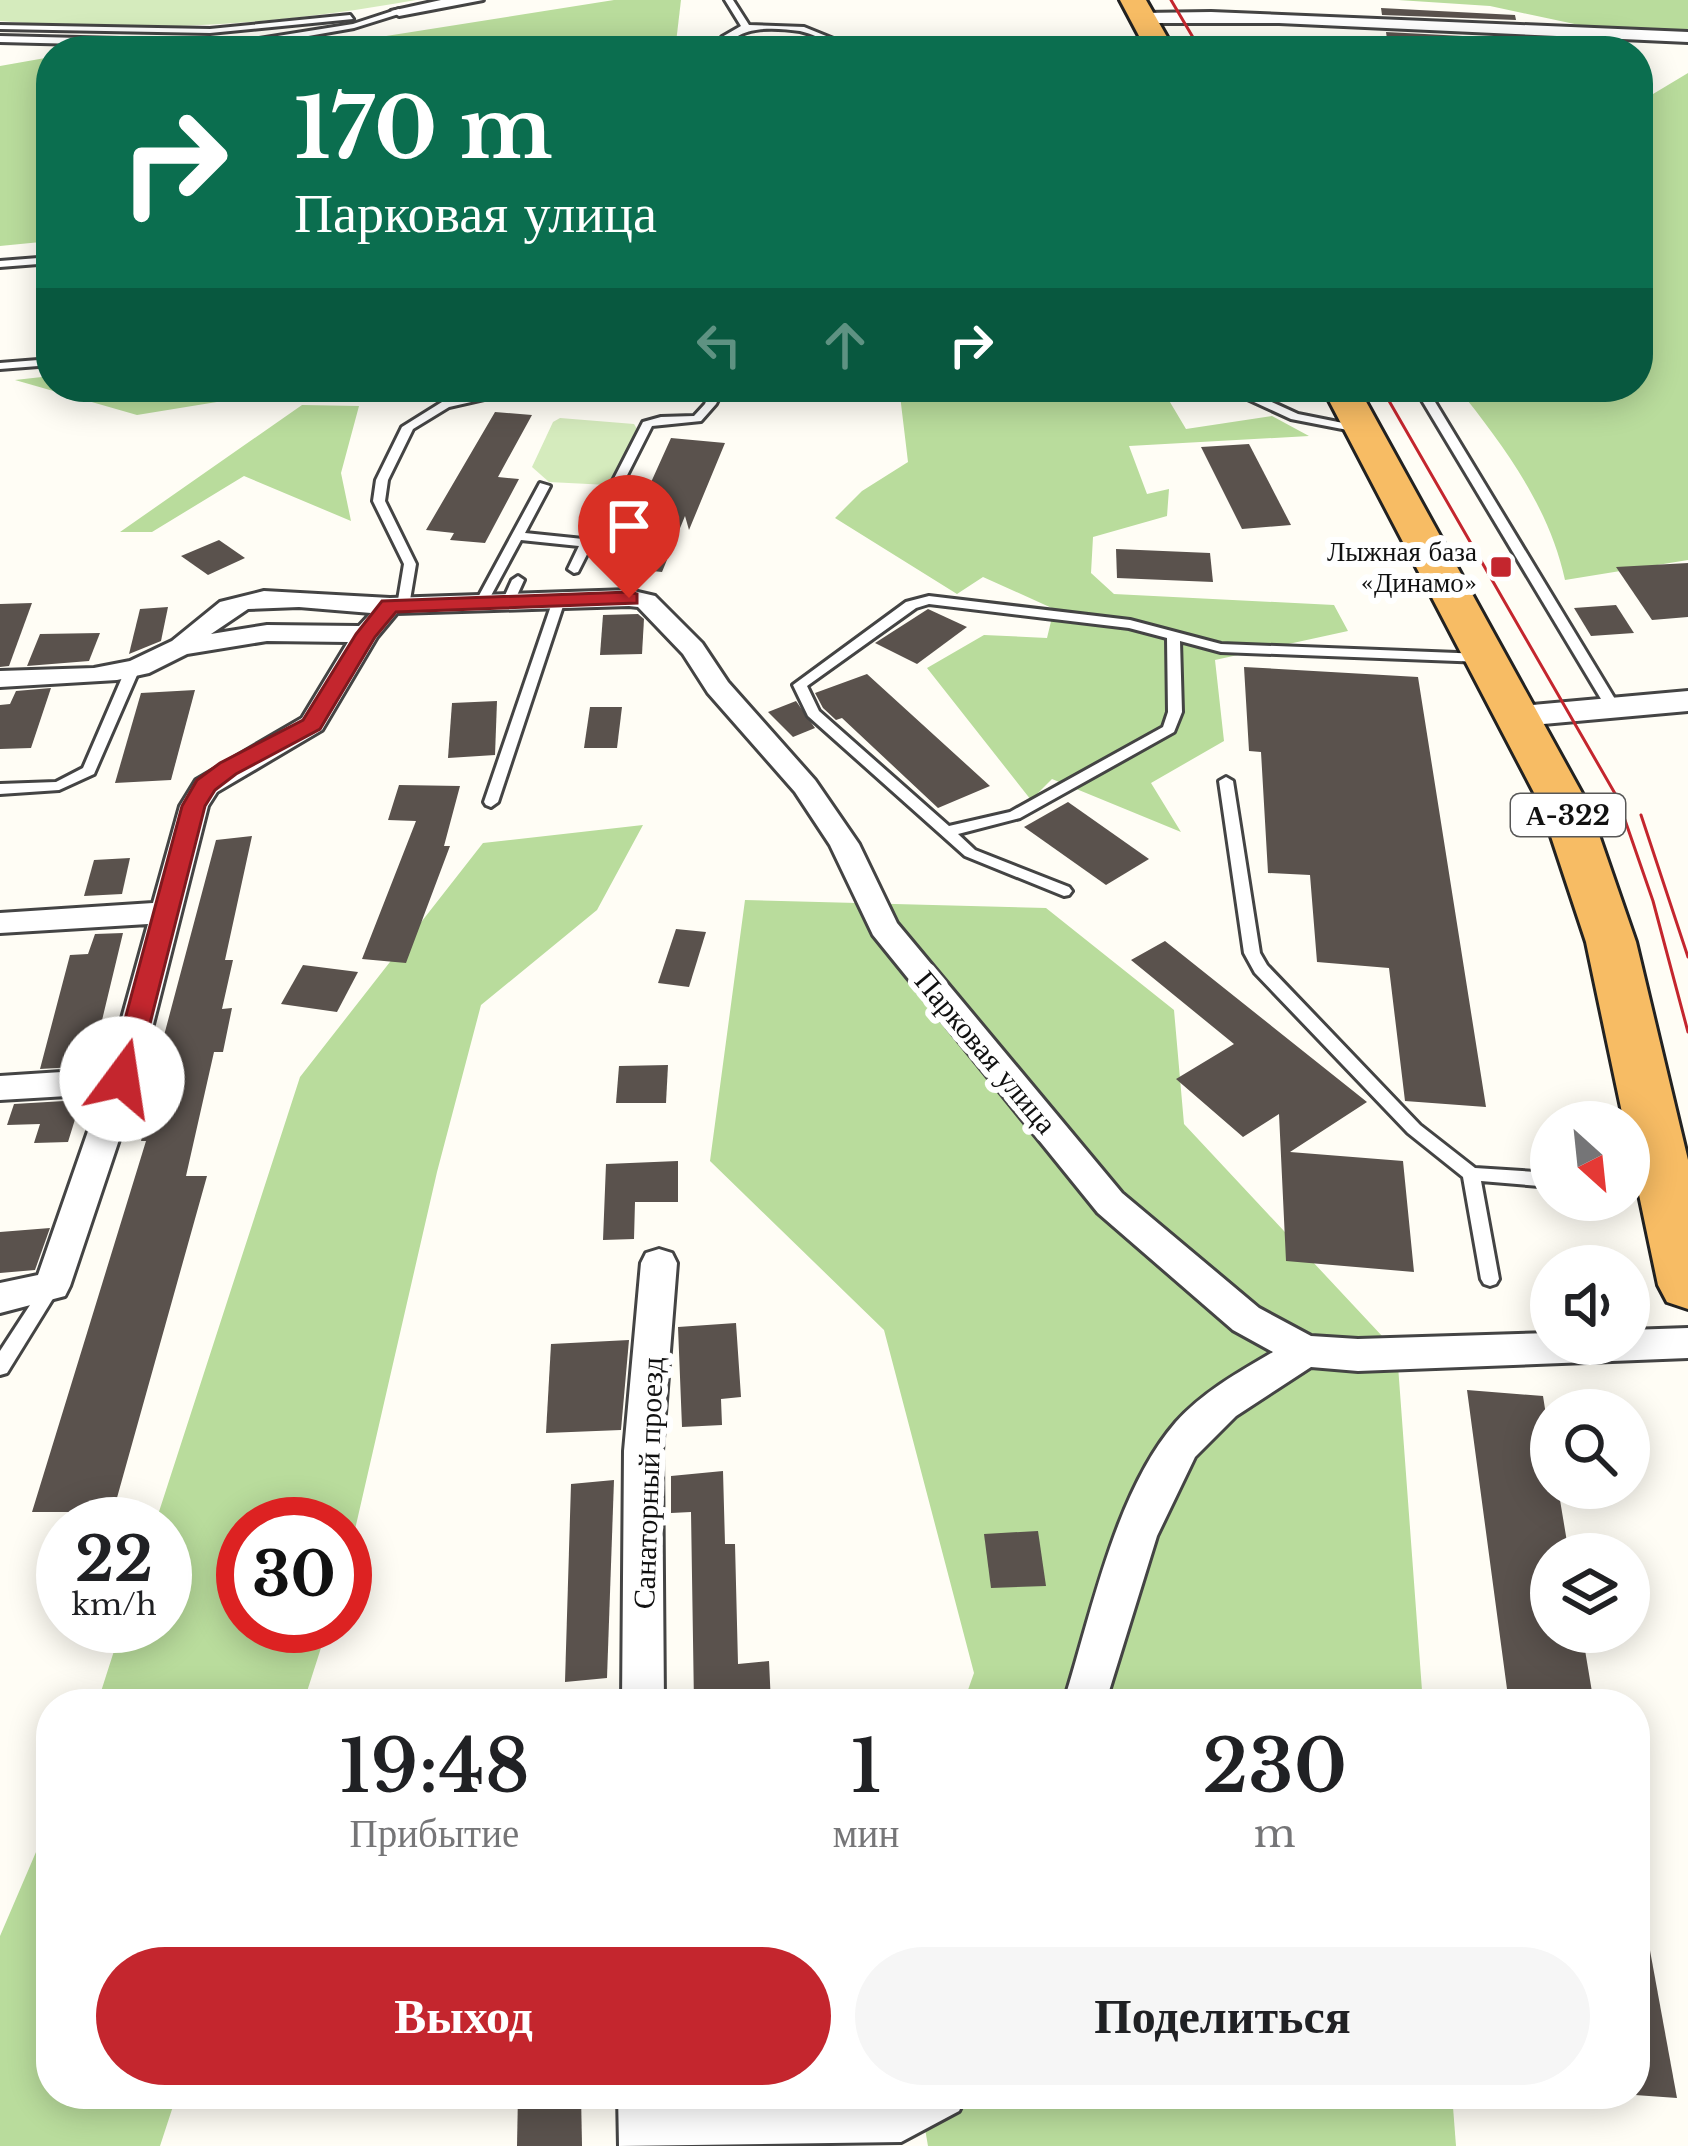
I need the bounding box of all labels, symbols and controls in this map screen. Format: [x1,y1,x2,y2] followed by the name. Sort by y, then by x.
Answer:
[294,77,553,181] text: 170 m
[96,84,252,240] icon: right
[294,180,657,247] text: Парковая улица
[686,312,752,378] icon: left
[812,312,878,378] icon: ahead
[938,312,1004,378] icon: right
[578,475,680,598] pin
[596,493,662,559] icon: arrive
[1327,535,1477,599] place label: Лыжная база «Динамо»
[1488,554,1514,580] marker: Лыжная база «Динамо»
[1511,794,1625,836] road number: А-322
[907,963,1065,1141] street label: Парковая улица
[59,1016,185,1142] position arrow
[1530,1101,1650,1221] north arrow
[1530,1101,1650,1653] map controls
[1530,1245,1650,1365] button: sound
[625,1356,671,1610] street label: Санаторный проезд
[1530,1389,1650,1509] button: search
[216,1497,372,1653] speed limit sign: 30
[75,1523,153,1597] text: 22
[1530,1533,1650,1653] button: layers
[71,1586,157,1623] text: km/h
[339,1722,530,1811] text: 19:48
[850,1722,882,1811] text: 1
[1202,1722,1347,1811] text: 230
[350,1809,519,1858] text: Прибытие
[833,1809,899,1858] text: мин
[1254,1809,1296,1858] text: m
[96,1947,831,2085] button: Выход
[855,1947,1590,2085] button: Поделиться

